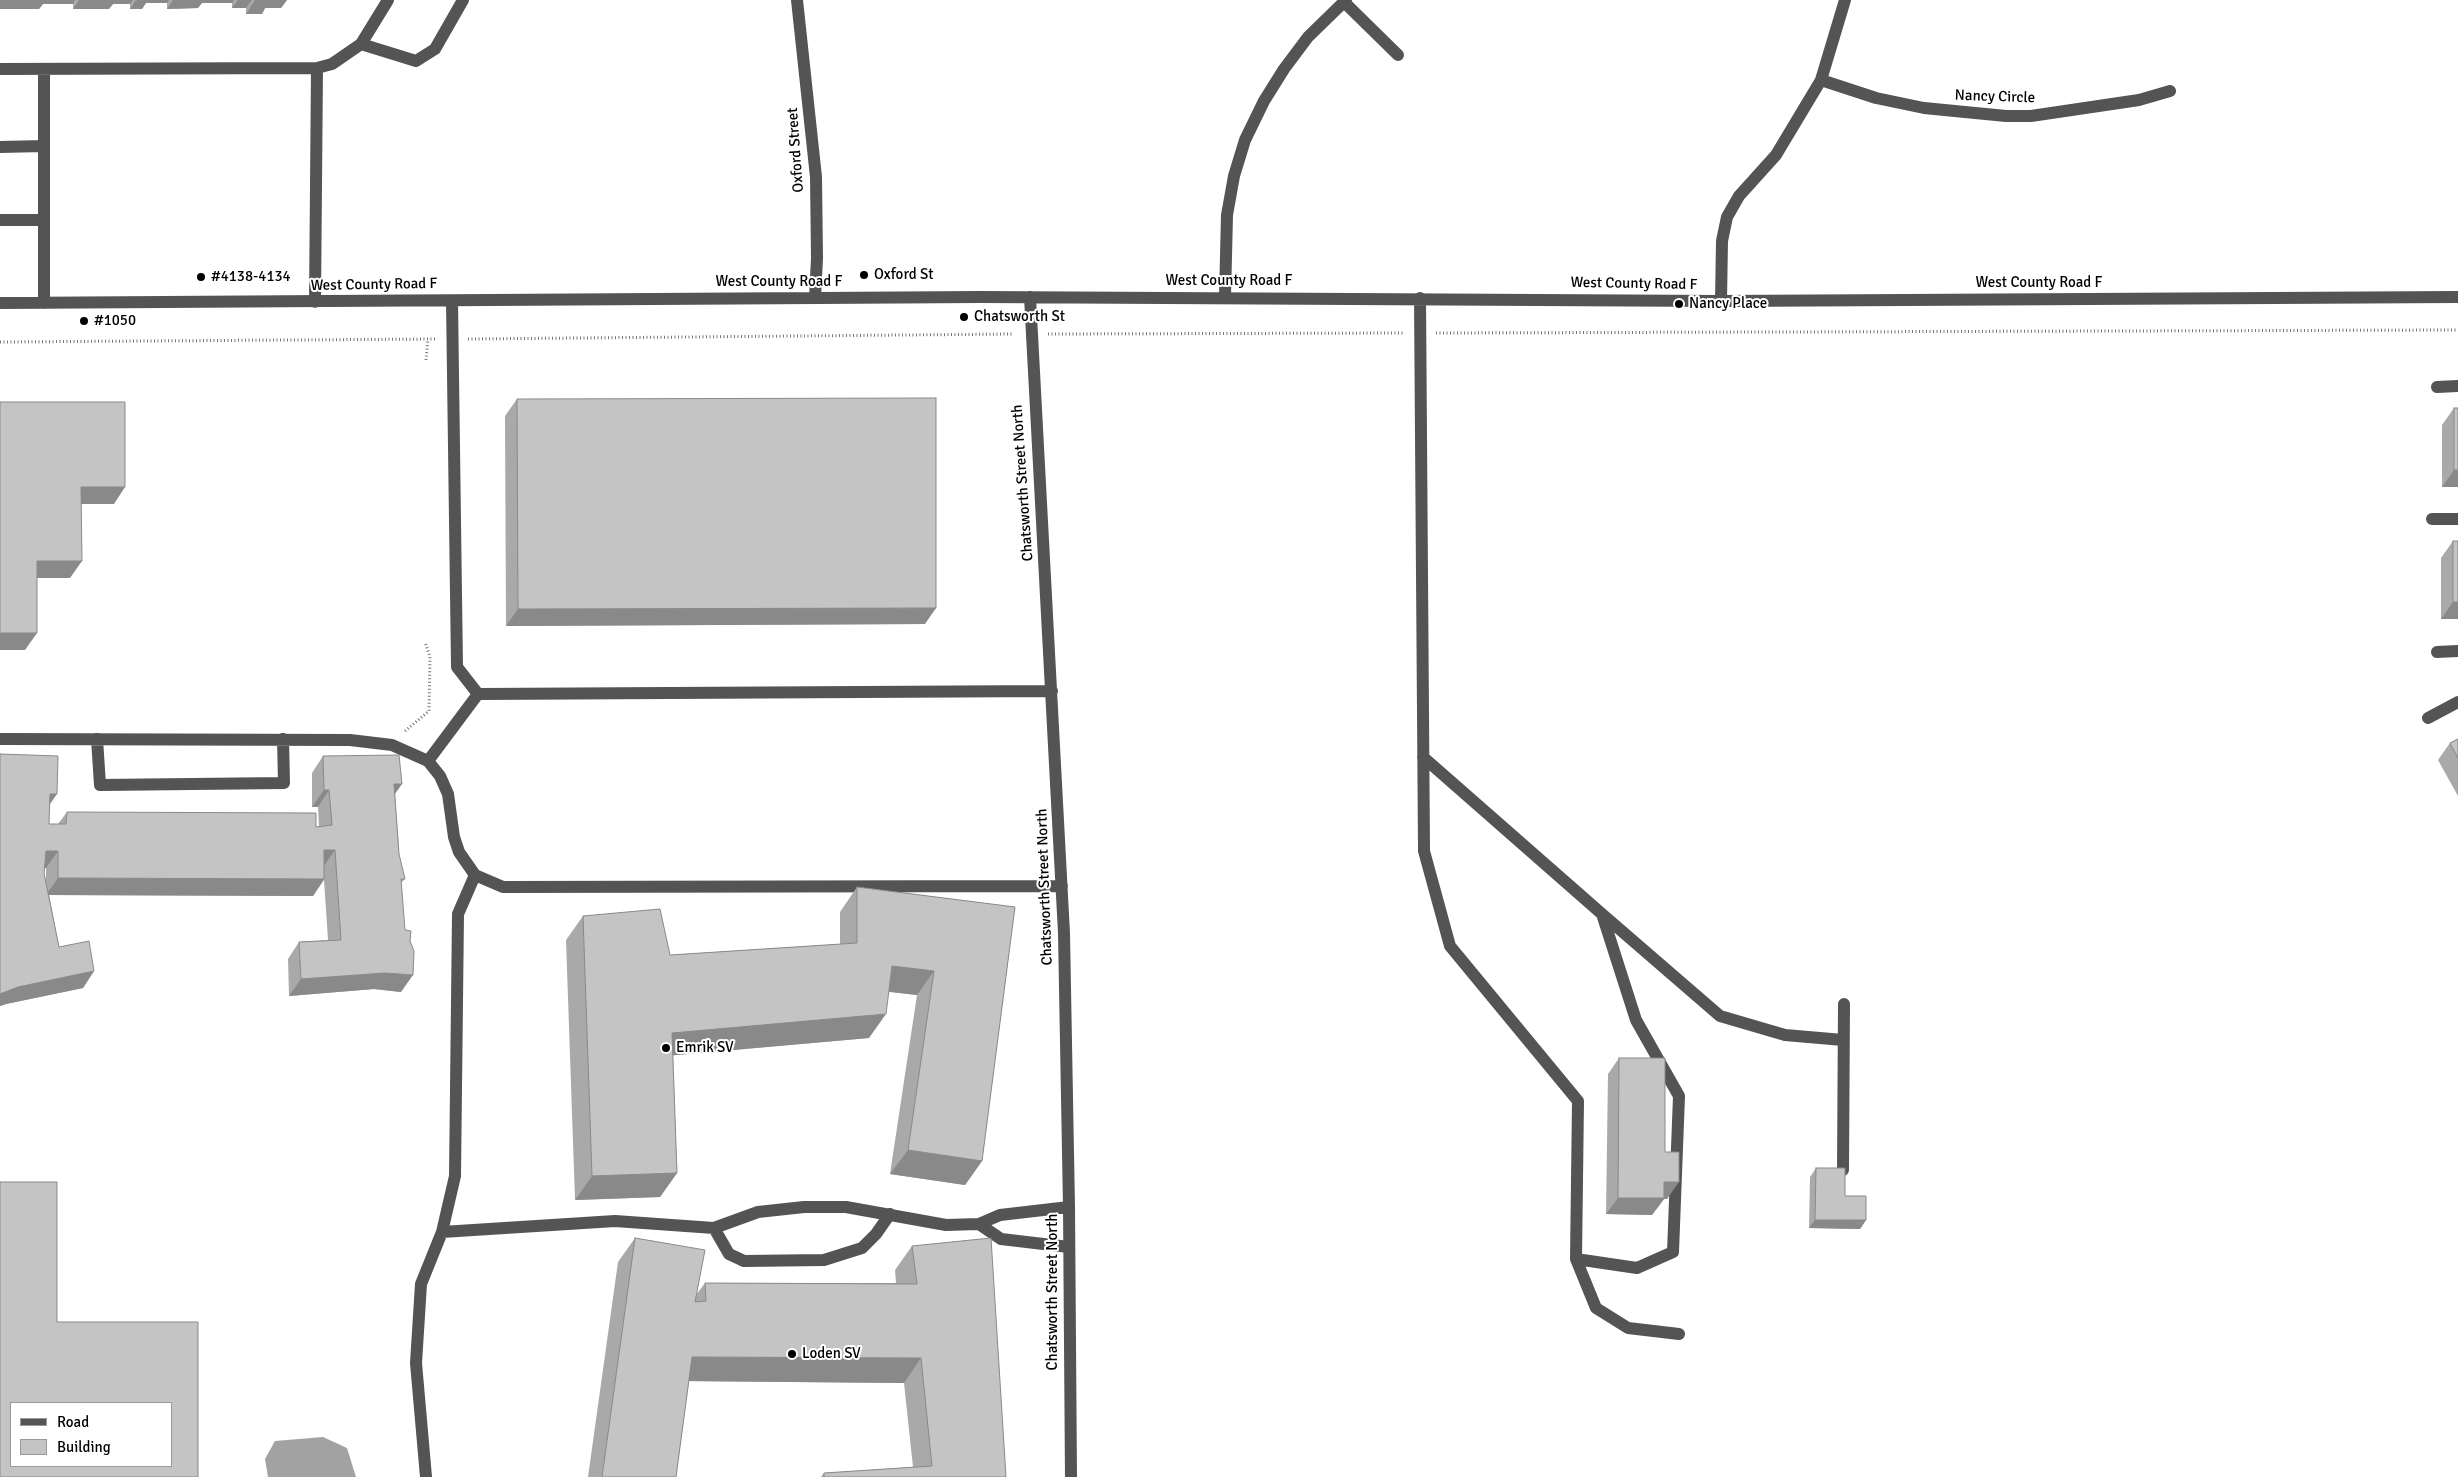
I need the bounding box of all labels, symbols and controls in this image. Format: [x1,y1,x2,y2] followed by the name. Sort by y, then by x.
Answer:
[1954,87,2036,107] street label: Nancy Circle
[784,107,808,193] street label: Oxford Street
[874,266,934,284] place label: Oxford St
[211,268,291,286] place label: #4138-4134
[858,269,870,281] marker: Oxford St
[195,271,207,283] marker: #4138-4134
[1166,272,1292,290] street label: West County Road F
[716,273,842,291] street label: West County Road F
[1570,274,1698,294] street label: West County Road F
[1976,274,2102,292] street label: West County Road F
[310,275,438,295] street label: West County Road F
[1689,295,1767,313] place label: Nancy Place
[1673,298,1685,310] marker: Nancy Place
[974,308,1065,326] place label: Chatsworth St
[958,311,970,323] marker: Chatsworth St
[94,312,136,330] place label: #1050
[78,315,90,327] marker: #1050
[1009,404,1037,562] street label: Chatsworth Street North
[1033,808,1057,966] street label: Chatsworth Street North
[676,1039,734,1057] place label: Emrik SV
[660,1042,672,1054] marker: Emrik SV
[1044,1213,1062,1371] street label: Chatsworth Street North
[802,1345,861,1363] place label: Loden SV
[786,1348,798,1360] marker: Loden SV
[10,1402,172,1467] legend
[57,1413,89,1431] text: Road
[57,1438,111,1456] text: Building

